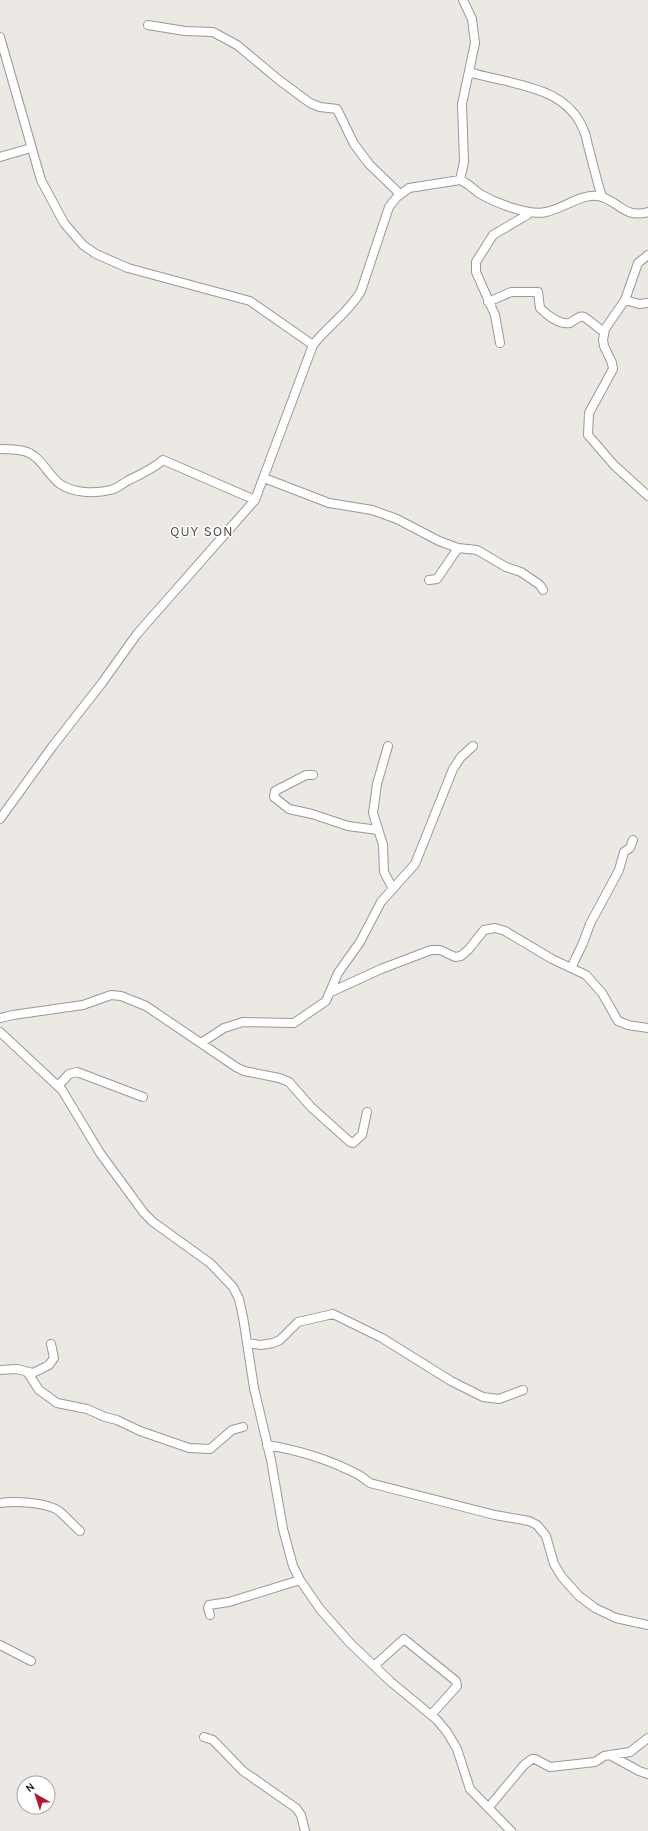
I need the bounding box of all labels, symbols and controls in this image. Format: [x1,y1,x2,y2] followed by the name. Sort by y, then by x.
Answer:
[170,523,234,540] district label: QUY SON
[16,1775,56,1815] north arrow
[23,1780,37,1795] text: N

